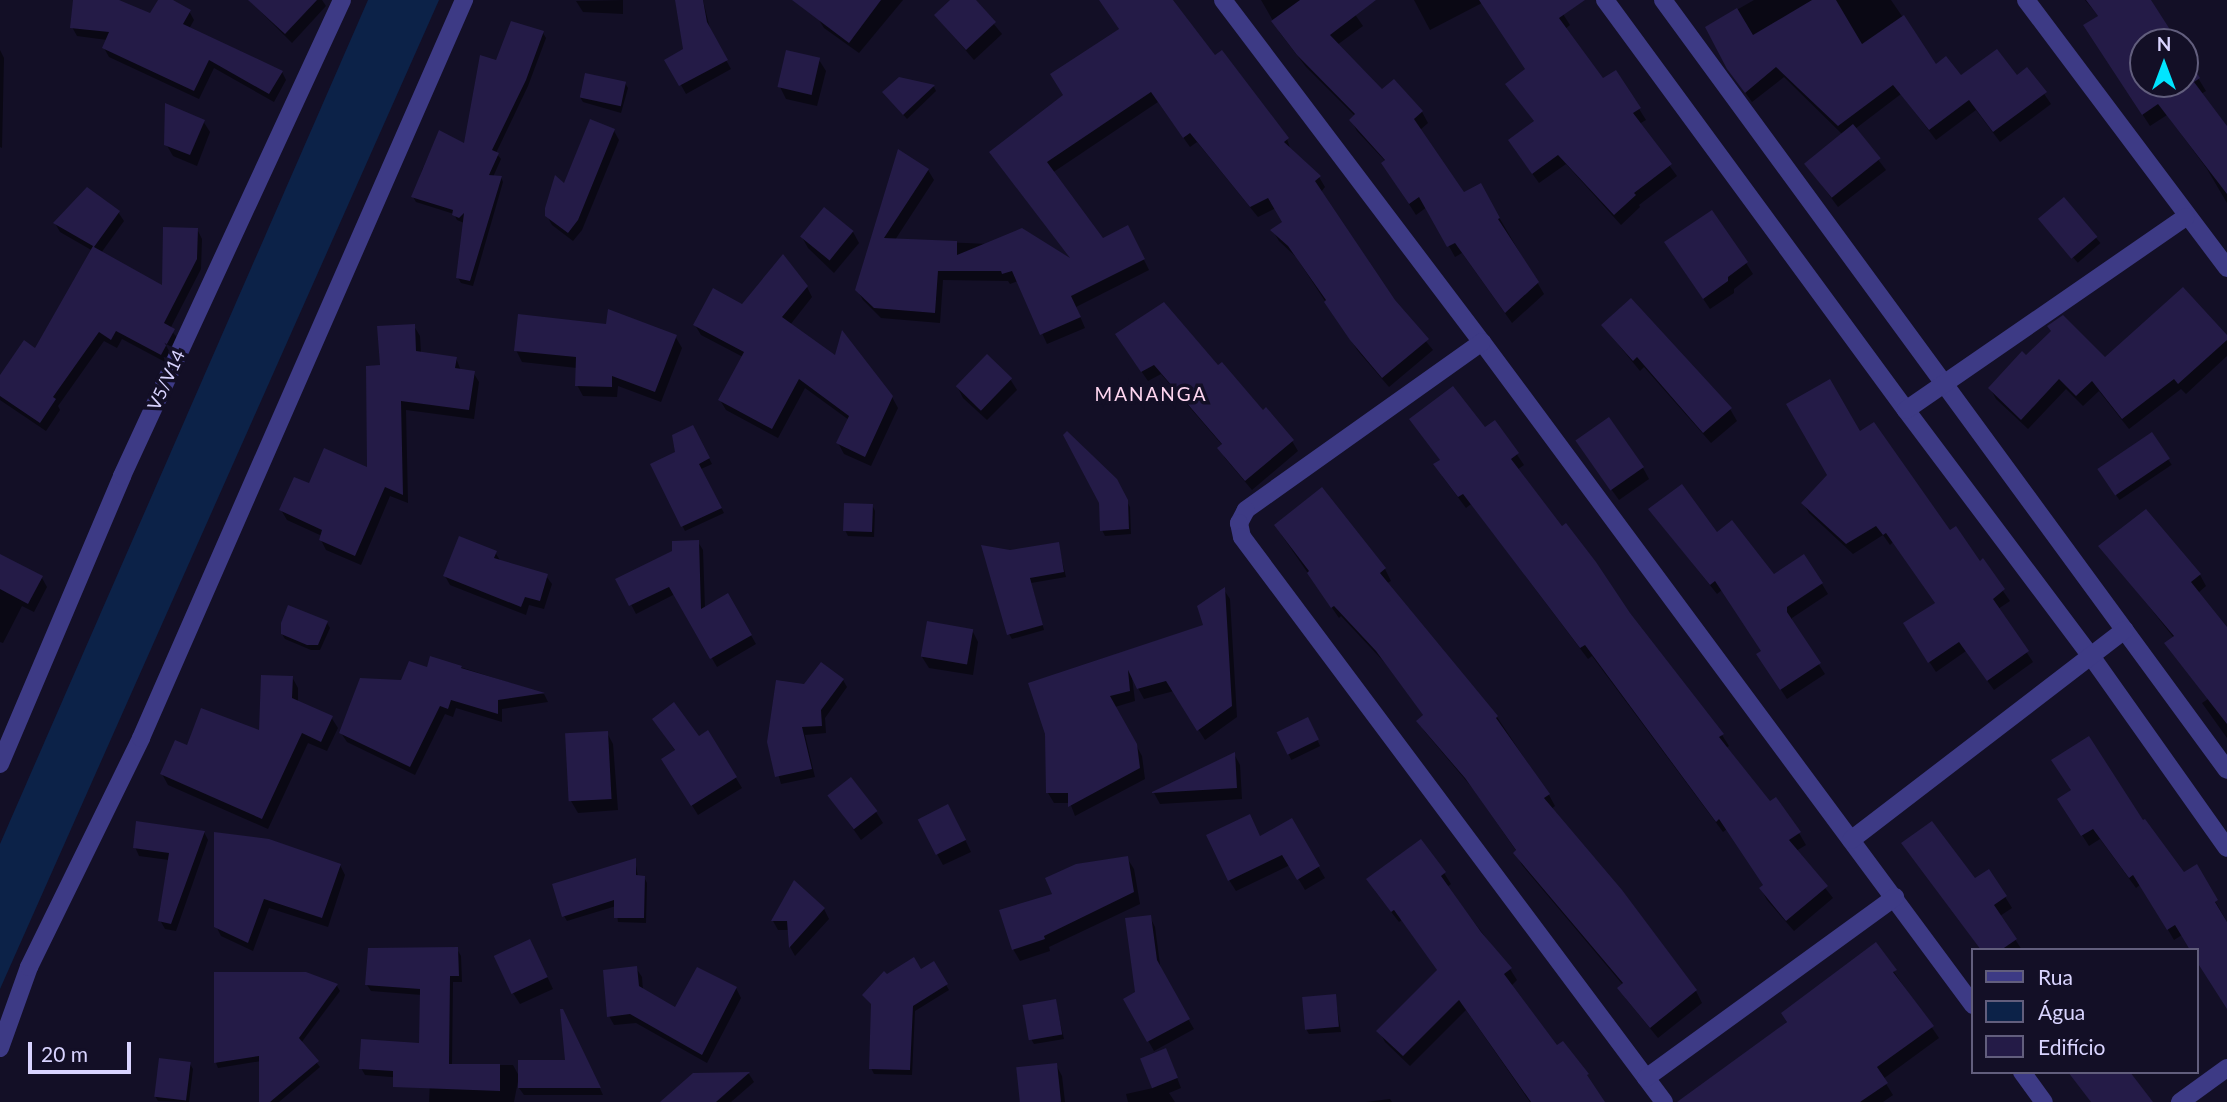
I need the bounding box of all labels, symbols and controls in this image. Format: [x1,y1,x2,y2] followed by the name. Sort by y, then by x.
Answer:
[2129,28,2199,98] north arrow
[2157,32,2171,55] text: N
[143,346,189,414] street label: V5/V14
[1095,383,1207,405] district label: MANANGA
[1972,948,2199,1074] legend
[2038,964,2073,989] text: Rua
[2038,999,2085,1024] text: Água
[32,1028,135,1072] scale bar
[2038,1034,2105,1059] text: Edifício
[41,1041,88,1066] text: 20 m

